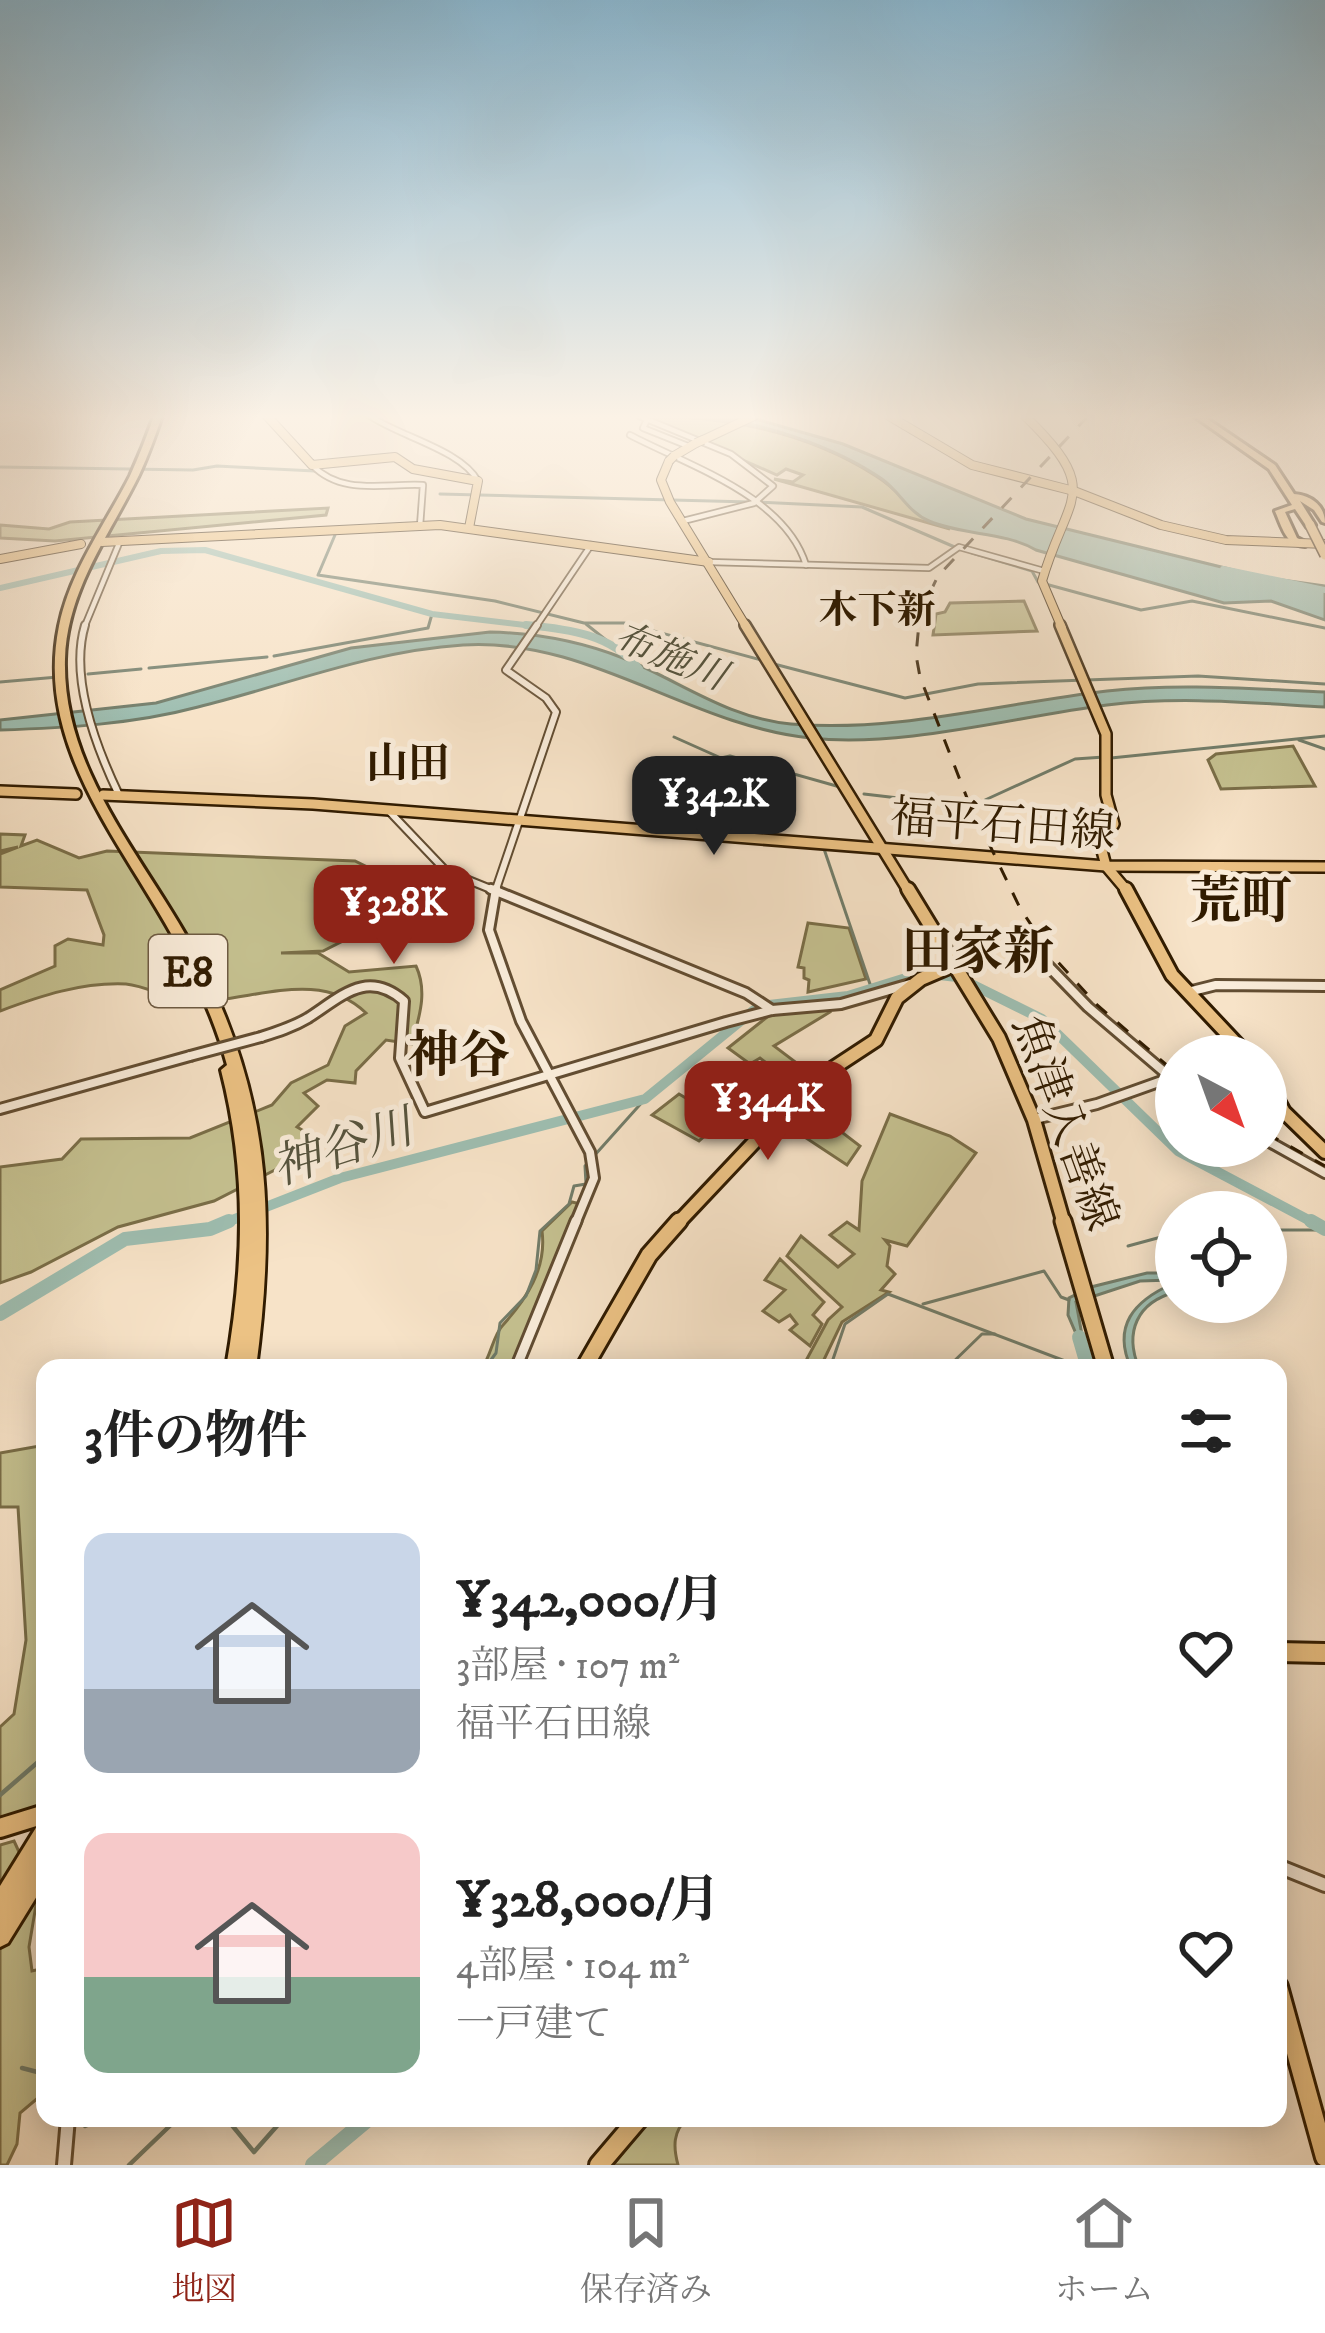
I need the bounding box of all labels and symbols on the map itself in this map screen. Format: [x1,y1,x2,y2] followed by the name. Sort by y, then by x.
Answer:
[818,587,936,636] district label: 木下新
[607,613,737,703] water label: 布施川
[366,739,450,791] district label: 山田
[630,756,798,858] pin: ¥342K
[889,790,1117,862] street label: 福平石田線
[310,865,478,967] pin: ¥328K
[1190,871,1292,935] district label: 荒町
[901,921,1055,985] district label: 田家新
[149,935,227,1007] road number: E8
[999,1008,1129,1238] street label: 魚津入善線
[408,1025,510,1089] district label: 神谷
[1155,1035,1287,1167] north arrow
[684,1061,852,1163] pin: ¥344K
[265,1097,425,1200] water label: 神谷川

